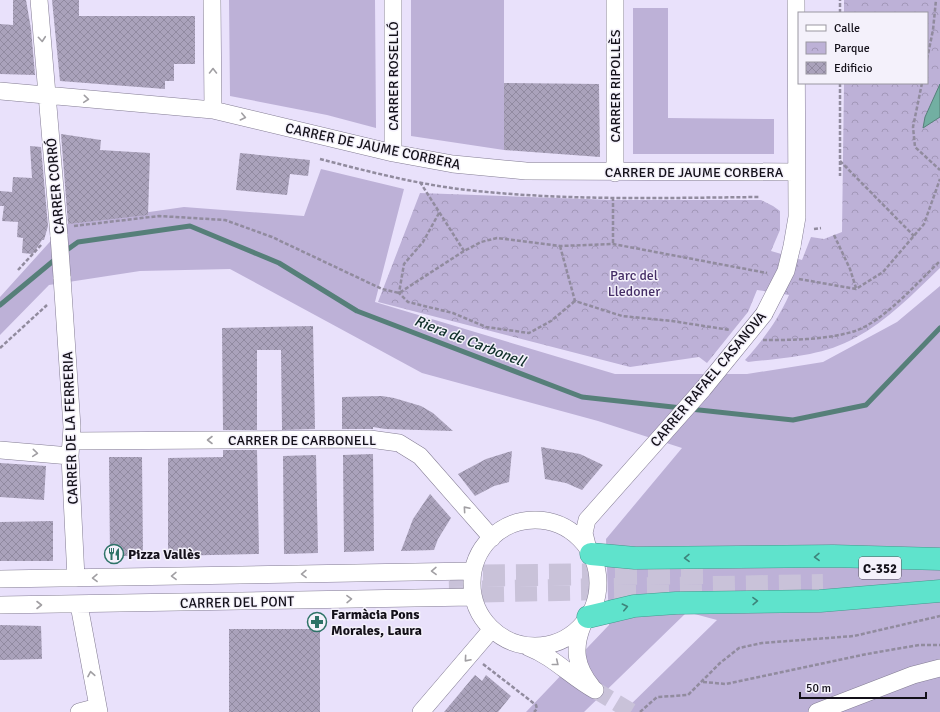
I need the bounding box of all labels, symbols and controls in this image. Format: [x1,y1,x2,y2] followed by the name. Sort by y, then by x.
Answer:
[798,12,928,84] legend
[385,21,402,131] street label: CARRER ROSELLÓ
[834,21,860,36] text: Calle
[607,29,624,142] street label: CARRER RIPOLLÈS
[38,36,47,42] one-way arrow
[834,41,870,56] text: Parque
[834,61,872,76] text: Edificio
[209,68,217,74] one-way arrow
[83,94,89,103] one-way arrow
[240,113,246,121] one-way arrow
[284,120,462,173] street label: CARRER DE JAUME CORBERA
[43,137,68,235] street label: CARRER CORRÓ
[605,164,784,181] street label: CARRER DE JAUME CORBERA
[608,267,661,300] park label: Parc del Lledoner
[647,308,770,450] street label: CARRER RAFAEL CASANOVA
[412,311,530,371] water label: Riera de Carbonell
[59,351,82,505] street label: CARRER DE LA FERRERIA
[228,432,376,449] street label: CARRER DE CARBONELL
[207,436,213,444] one-way arrow
[32,449,38,458] one-way arrow
[464,506,471,513] one-way arrow
[103,543,125,565] restaurant icon: Pizza Vallès
[128,546,200,563] place label: Pizza Vallès
[684,553,690,562] one-way arrow
[814,553,820,561] one-way arrow
[859,557,901,579] road number: C-352
[431,567,437,576] one-way arrow
[301,570,307,578] one-way arrow
[171,572,177,581] one-way arrow
[92,574,98,582] one-way arrow
[180,593,294,612] street label: CARRER DEL PONT
[346,595,352,604] one-way arrow
[752,597,758,605] one-way arrow
[36,601,42,609] one-way arrow
[622,604,629,612] one-way arrow
[331,606,422,639] place label: Farmàcia Pons Morales, Laura
[306,611,328,633] pharmacy icon: Farmàcia Pons Morales, Laura
[464,654,472,662] one-way arrow
[552,658,559,665] one-way arrow
[88,671,96,677] one-way arrow
[800,674,926,700] scale bar
[806,681,831,696] text: 50 m

